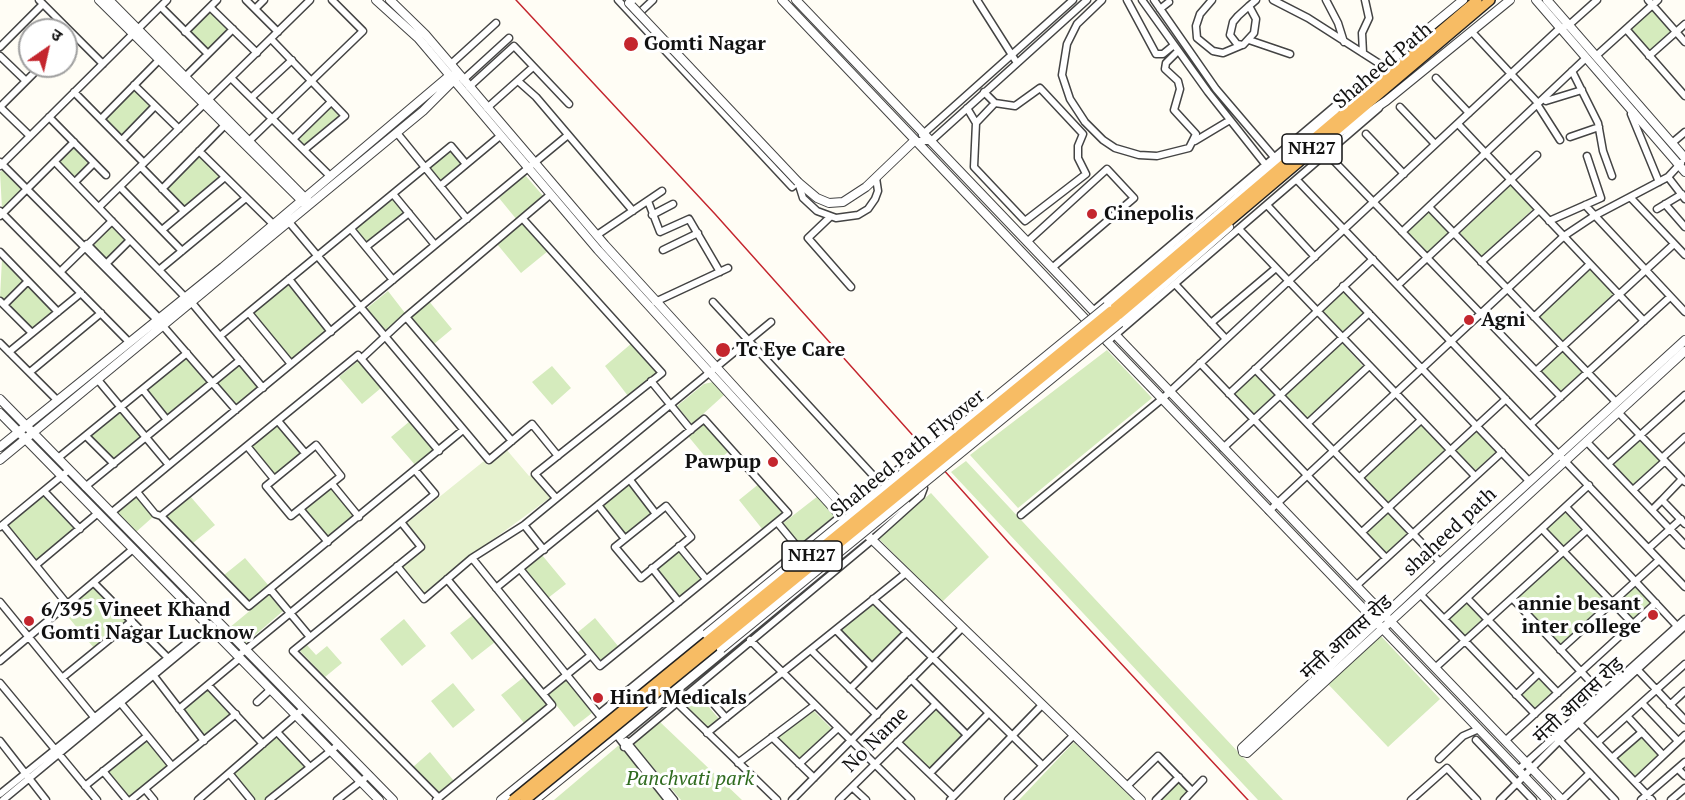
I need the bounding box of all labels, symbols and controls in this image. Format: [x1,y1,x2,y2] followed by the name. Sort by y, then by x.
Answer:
[18,18,78,78] north arrow
[1329,18,1437,114] street label: Shaheed Path
[47,23,67,46] text: उ
[644,32,766,56] place label: Gomti Nagar
[622,35,640,53] marker: Gomti Nagar
[1282,134,1342,164] road number: NH27
[1104,202,1194,226] place label: Cinepolis
[1085,207,1099,221] marker: Cinepolis
[1481,308,1526,332] place label: Agni
[1462,313,1476,327] marker: Agni
[736,338,845,362] place label: Tc Eye Care
[714,341,732,359] marker: Tc Eye Care
[826,384,990,524] street label: Shaheed Path Flyover
[685,450,761,474] place label: Pawpup
[766,455,780,469] marker: Pawpup
[1398,483,1502,581] street label: shaheed path
[782,541,842,571] road number: NH27
[1296,591,1398,685] street label: मंत्ती आवास रोड
[1518,592,1641,639] place label: annie besant inter college
[41,598,254,645] place label: 6/395 Vineet Khand Gomti Nagar Lucknow
[1646,608,1660,622] marker: annie besant inter college
[22,614,36,628] marker: 6/395 Vineet Khand Gomti Nagar Lucknow
[1529,653,1629,749] street label: मंत्ती आवास रोड़
[610,686,747,710] place label: Hind Medicals
[591,691,605,705] marker: Hind Medicals
[838,702,914,778] street label: No Name
[626,767,754,791] park label: Panchvati park

